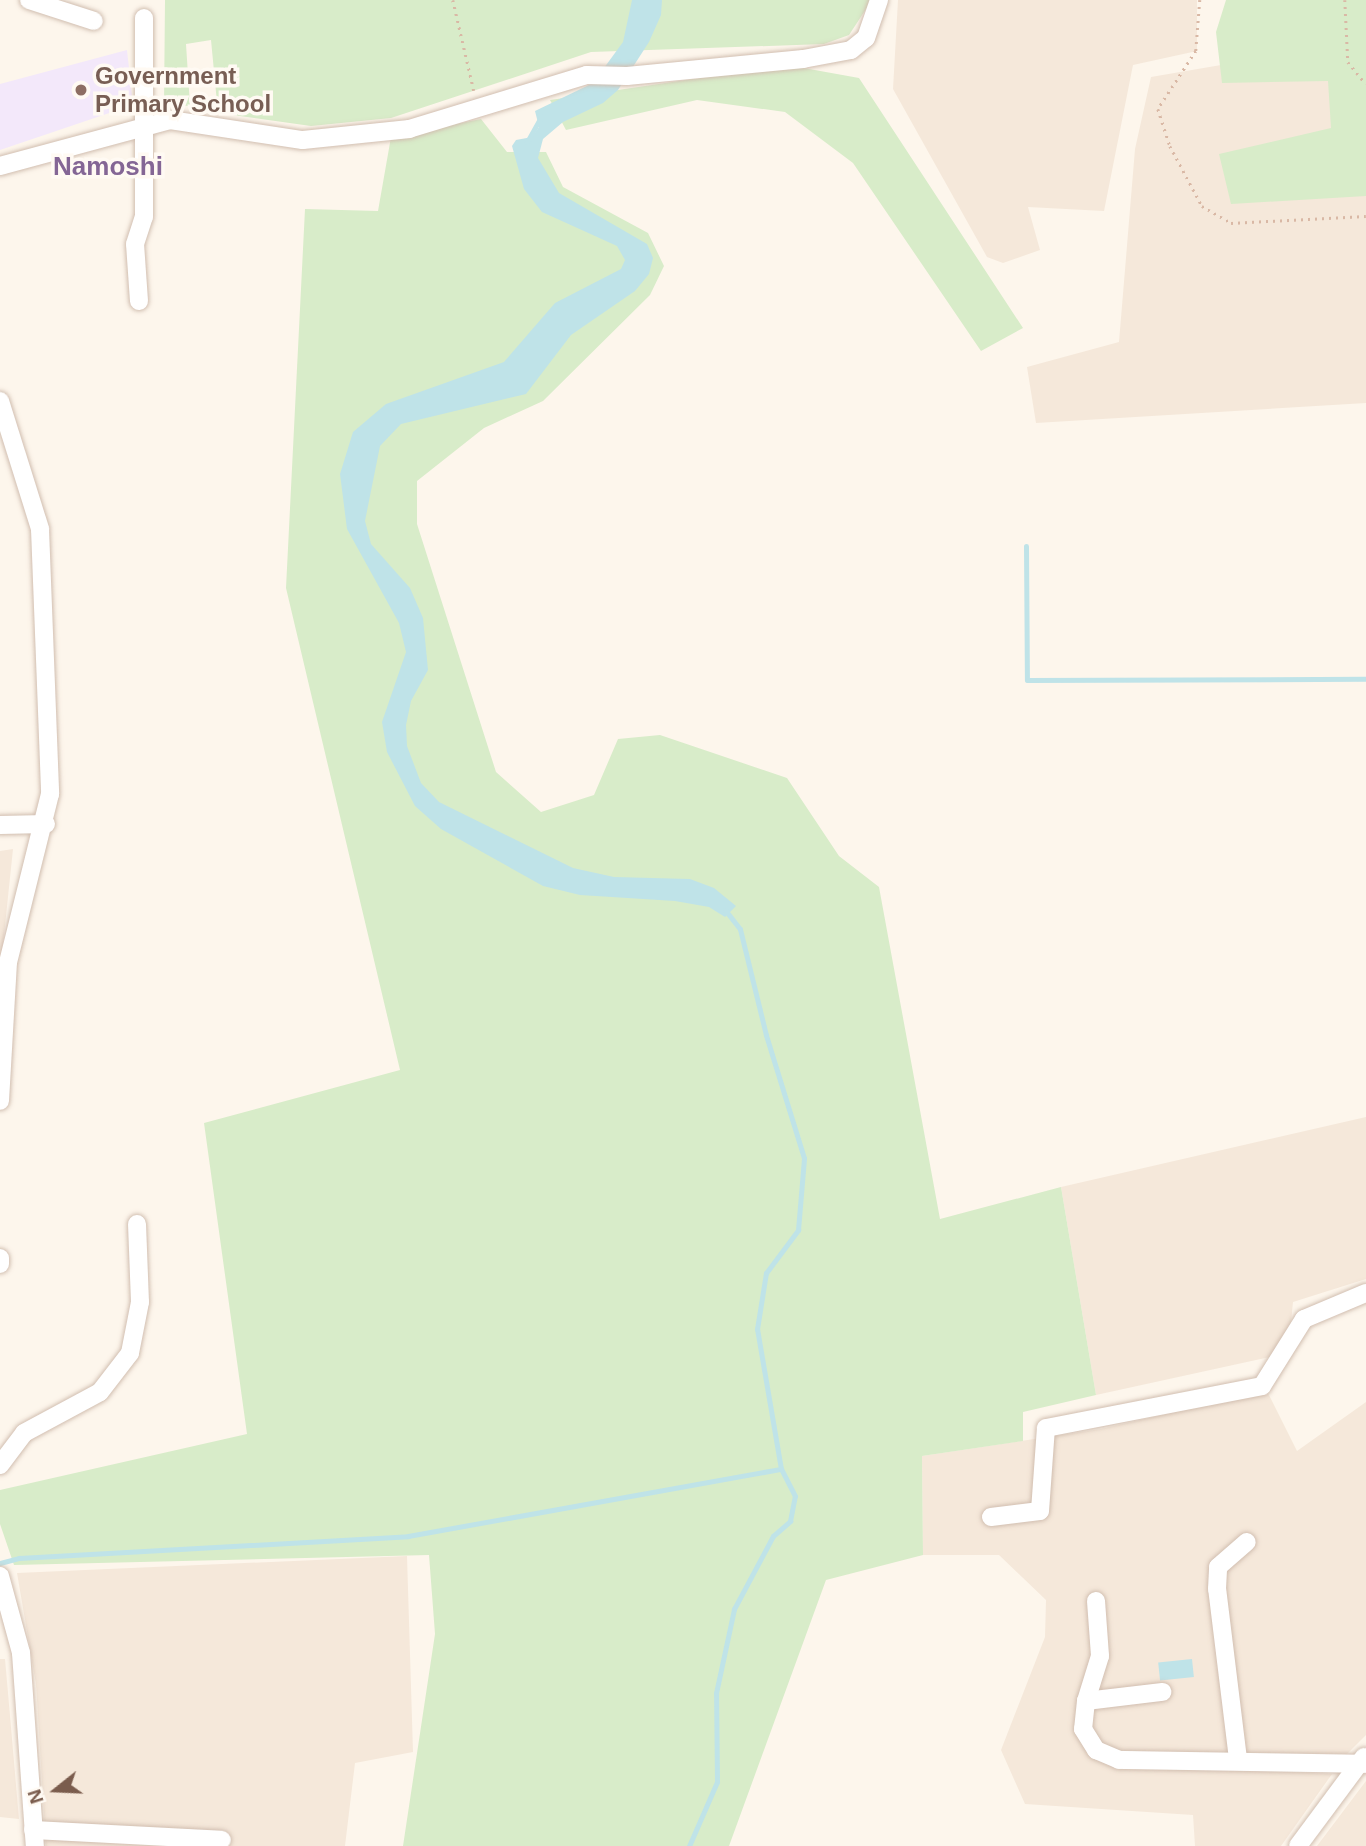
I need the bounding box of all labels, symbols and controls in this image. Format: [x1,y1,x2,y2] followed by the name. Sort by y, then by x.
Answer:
[95,62,271,118] place label: Government Primary School
[73,82,89,98] marker: Government Primary School
[53,151,163,183] district label: Namoshi
[21,1755,91,1825] north arrow
[23,1787,48,1806] text: N

